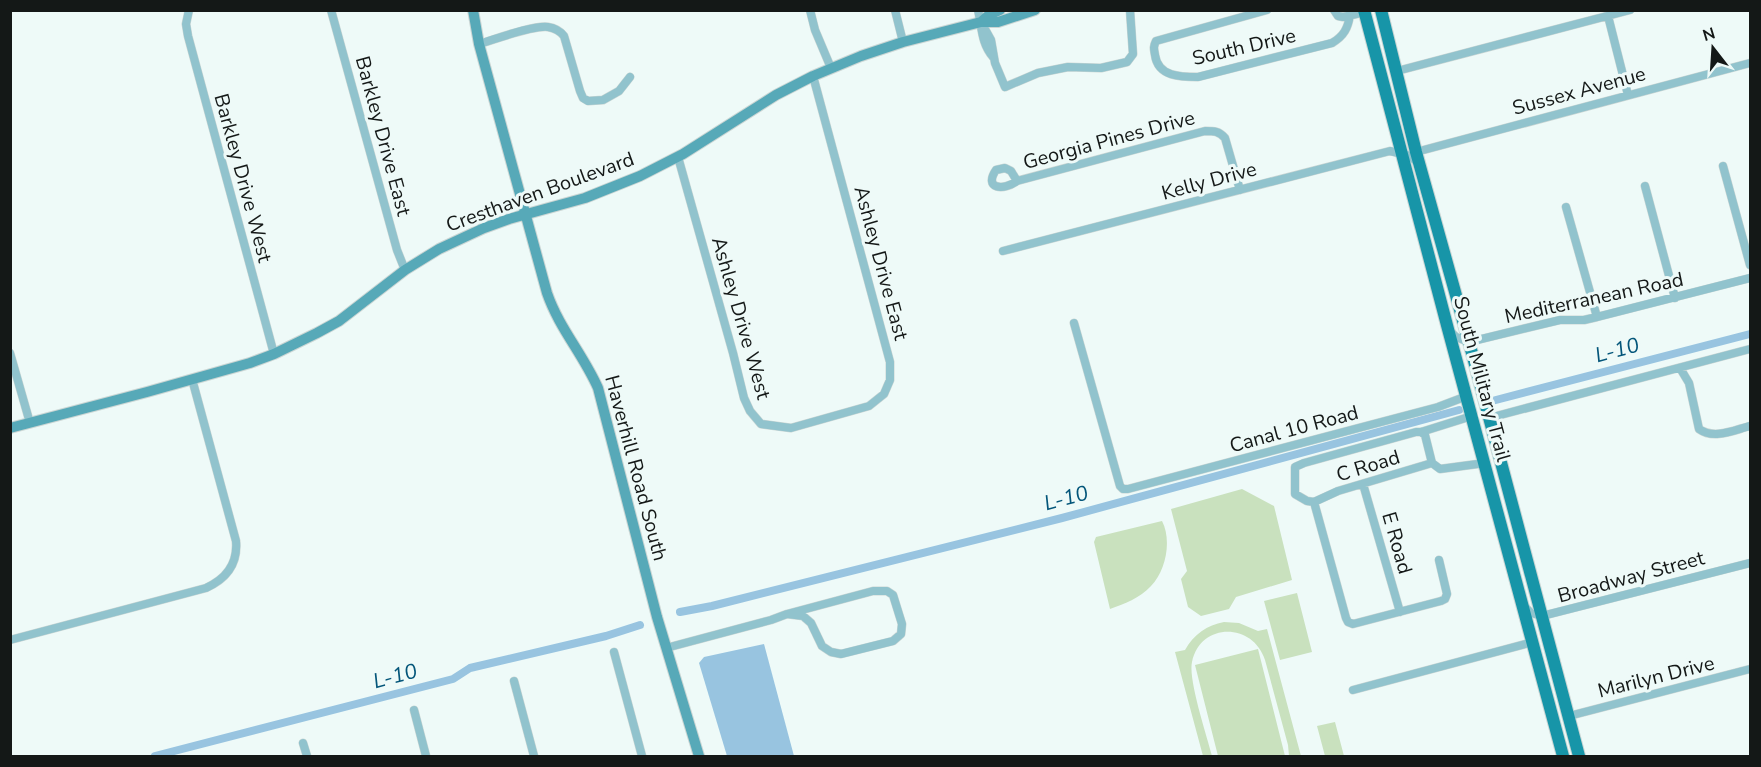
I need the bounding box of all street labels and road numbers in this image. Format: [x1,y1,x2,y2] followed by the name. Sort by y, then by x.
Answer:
[1190,22,1298,72] street label: South Drive
[349,53,418,220] street label: Barkley Drive East
[1509,60,1649,122] street label: Sussex Avenue
[207,91,279,266] street label: Barkley Drive West
[1020,104,1198,176] street label: Georgia Pines Drive
[442,145,638,239] street label: Cresthaven Boulevard
[1158,155,1260,207] street label: Kelly Drive
[847,183,915,344] street label: Ashley Drive East
[705,234,777,403] street label: Ashley Drive West
[1502,266,1686,330] street label: Mediterranean Road
[1447,293,1517,465] street label: South Military Trail
[598,372,674,564] street label: Haverhill Road South
[1227,399,1361,459] street label: Canal 10 Road
[1333,444,1403,488] street label: C Road
[1375,509,1419,577] street label: E Road
[1555,544,1708,610] street label: Broadway Street
[1595,649,1717,705] street label: Marilyn Drive

